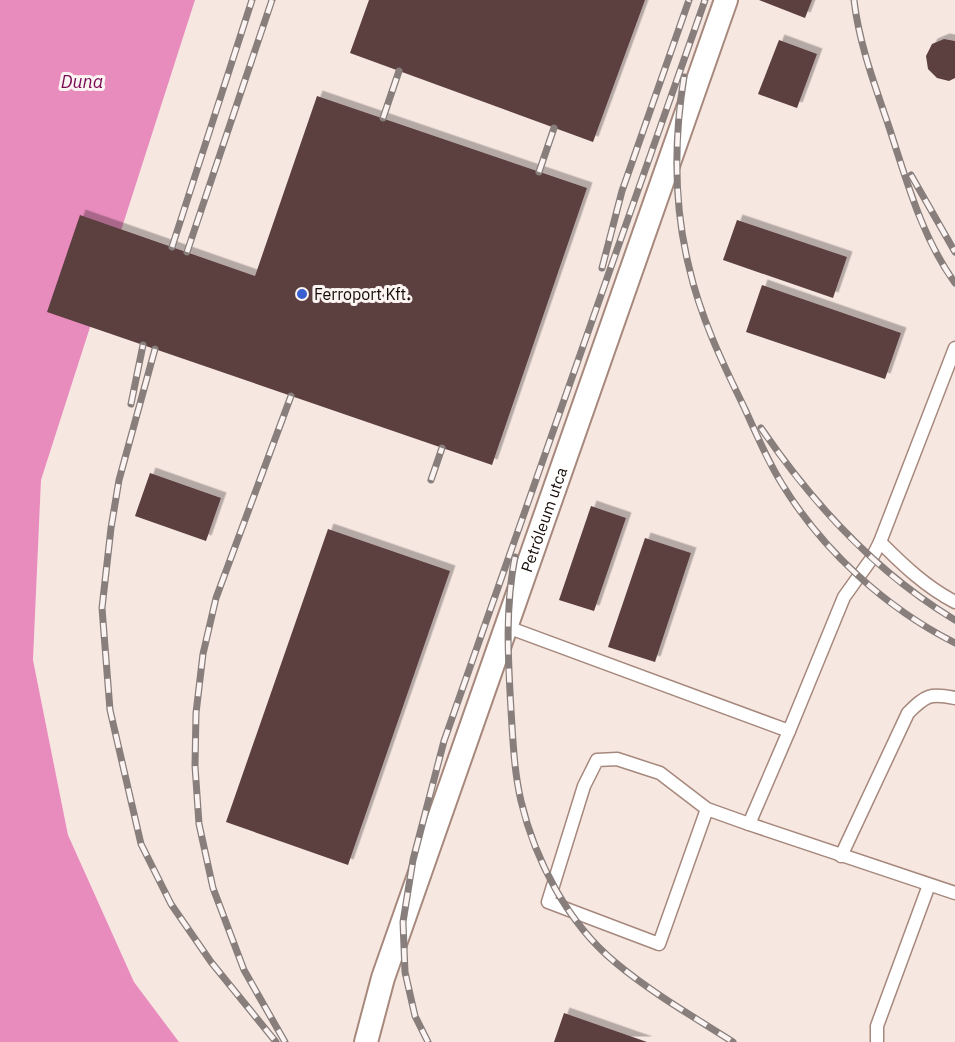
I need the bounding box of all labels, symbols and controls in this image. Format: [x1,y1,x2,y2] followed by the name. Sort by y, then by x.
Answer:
[61,70,103,93] water label: Duna
[314,284,411,304] place label: Ferroport Kft.
[295,287,309,301] marker: Ferroport Kft.
[516,464,572,575] street label: Petróleum utca

